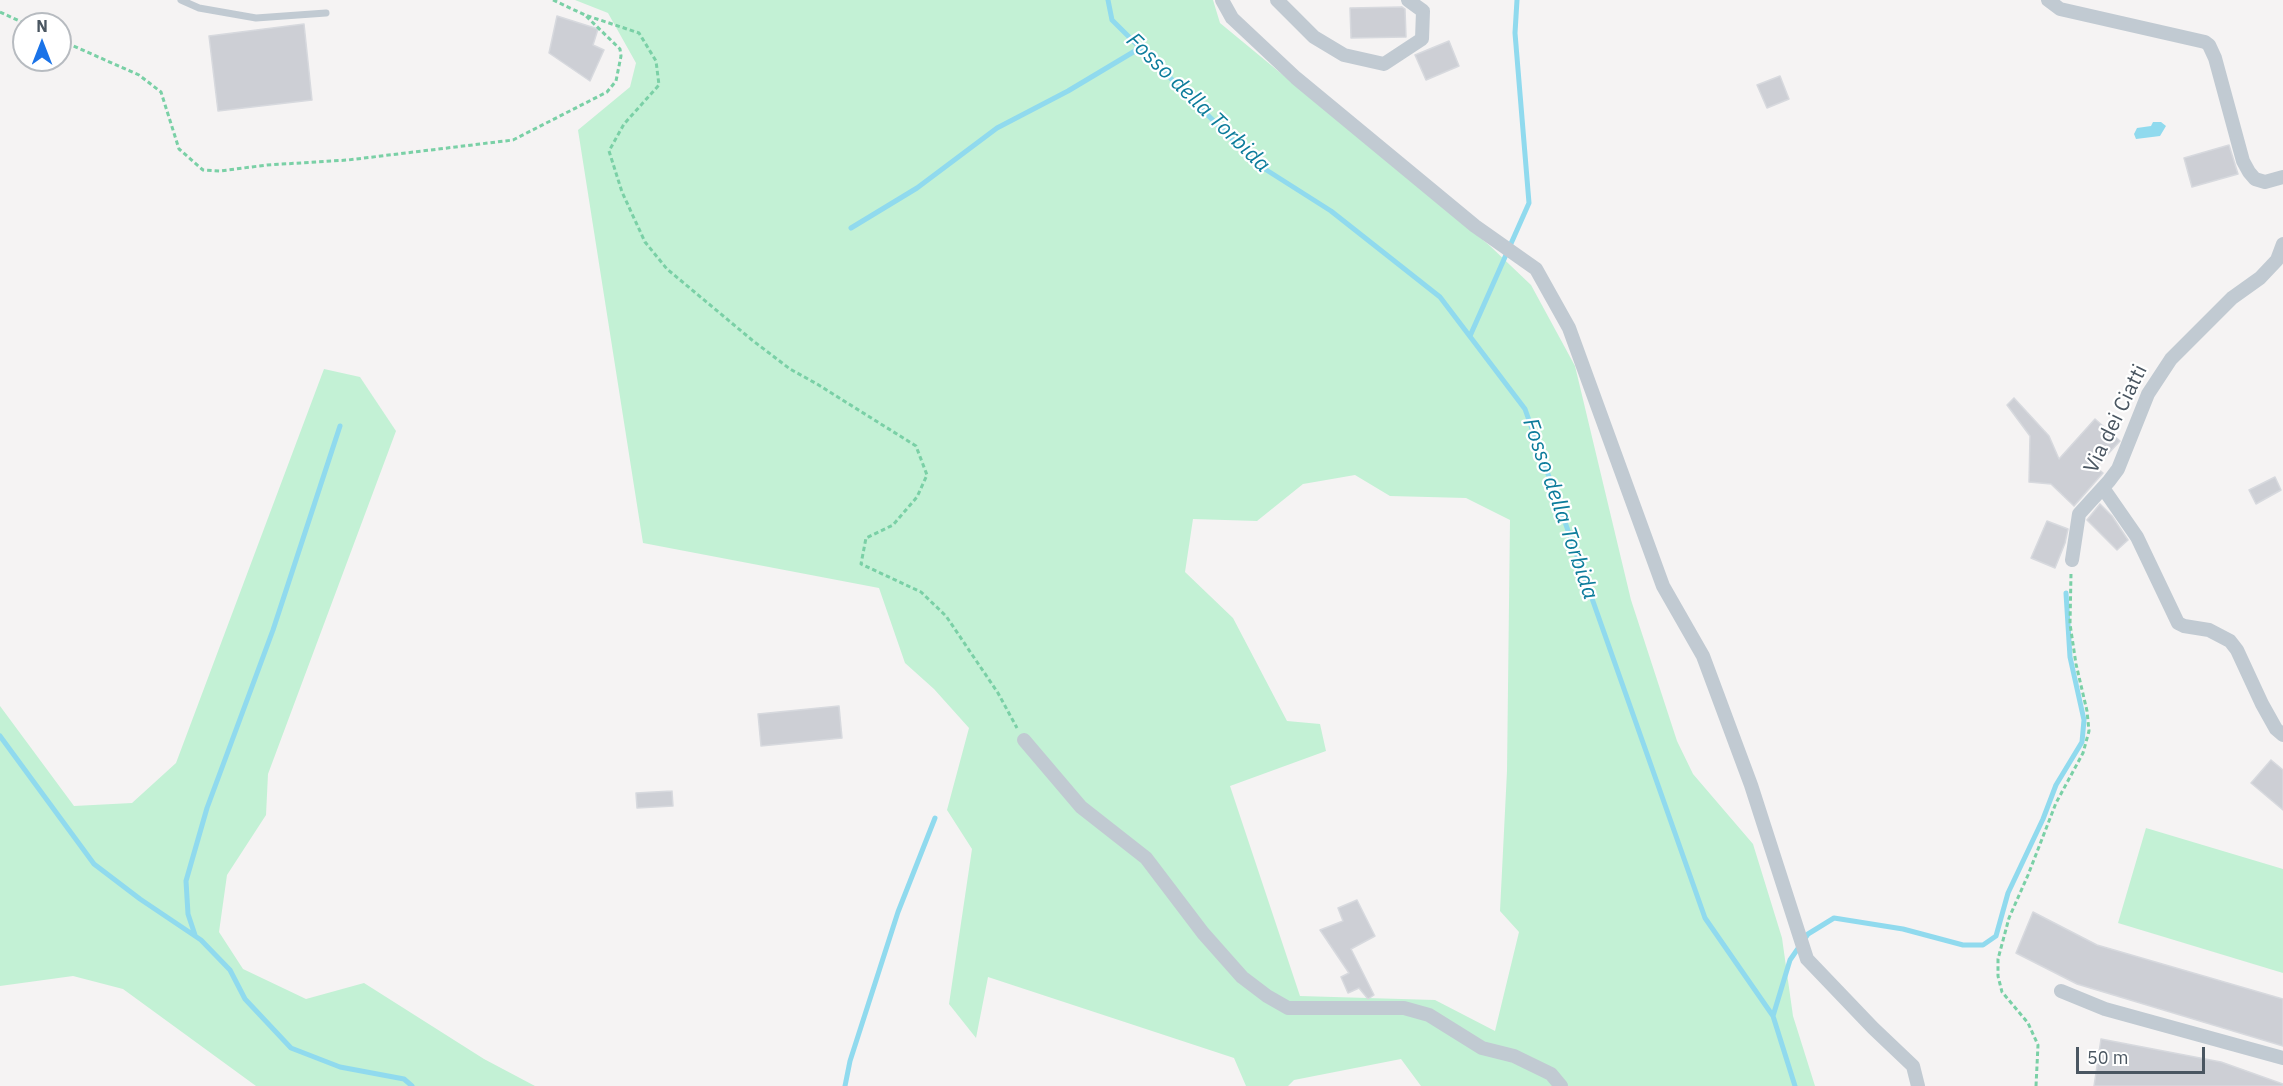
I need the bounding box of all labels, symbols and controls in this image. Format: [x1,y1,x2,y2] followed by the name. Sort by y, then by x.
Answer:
[12,12,72,72] north arrow
[36,16,48,36] text: N
[1121,28,1275,178] water label: Fosso della Torbida
[2079,361,2153,477] street label: Via dei Ciatti
[1517,415,1603,603] water label: Fosso della Torbida
[2079,1035,2208,1073] scale bar
[2087,1046,2129,1069] text: 50 m

